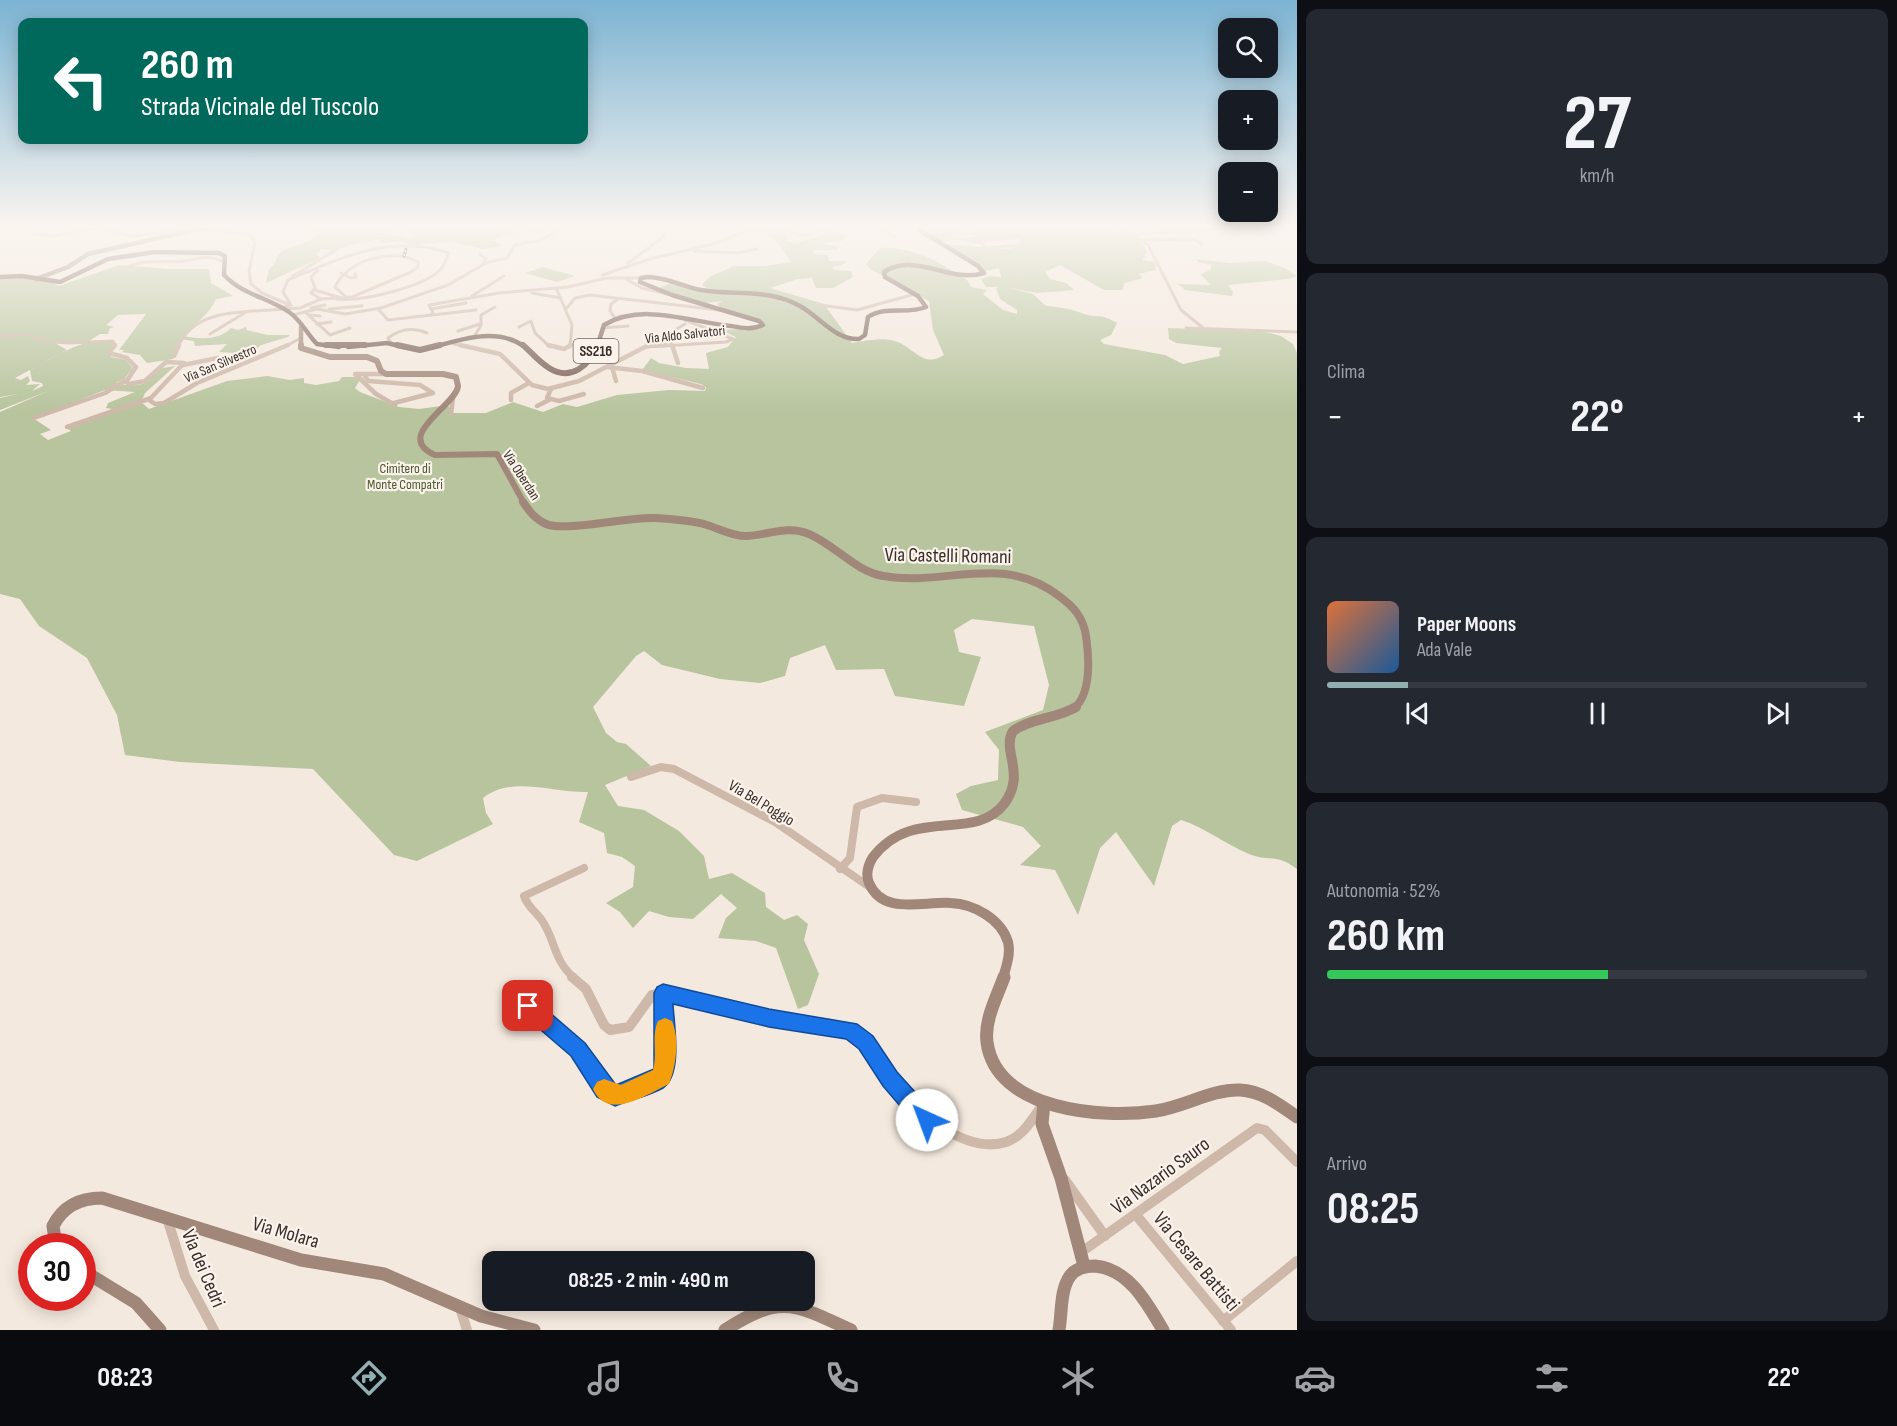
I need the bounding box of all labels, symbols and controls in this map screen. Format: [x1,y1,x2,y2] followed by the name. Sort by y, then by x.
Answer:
[1218,18,1278,222] map controls
[1218,18,1278,78] button: search
[141,40,234,91] text: 260 m
[42,42,120,120] icon: left
[1563,78,1631,171] text: 27
[1218,90,1278,150] button: +
[141,91,379,123] text: Strada Vicinale del Tuscolo
[1218,162,1278,222] button: −
[1580,164,1614,188] text: km/h
[644,322,726,347] street label: Via Aldo Salvatori
[574,339,618,363] road number: SS216
[181,340,259,386] street label: Via San Silvestro
[1327,360,1365,384] text: Clima
[1570,390,1624,445] text: 22°
[1327,397,1343,437] text: −
[1851,397,1867,437] text: +
[499,447,544,503] street label: Via Oberdan
[367,460,443,493] park label: Cimitero di Monte Compatri
[884,543,1012,569] street label: Via Castelli Romani
[1417,611,1516,638] text: Paper Moons
[1417,638,1472,662] text: Ada Vale
[1401,697,1434,730] icon: previous
[1581,697,1614,730] icon: pause
[1761,697,1794,730] icon: next
[725,776,798,830] street label: Via Bel Poggio
[1327,879,1440,903] text: Autonomia · 52%
[1327,909,1445,964] text: 260 km
[502,980,553,1031] pin
[511,989,544,1022] icon: arrive
[895,1088,959,1152] position arrow
[1107,1132,1214,1220] street label: Via Nazario Sauro
[1327,1152,1367,1176] text: Arrivo
[1327,1182,1419,1237] text: 08:25
[1148,1207,1245,1316] street label: Via Cesare Battisti
[250,1212,322,1254] street label: Via Molara
[176,1226,230,1311] street label: Via dei Cedri
[18,1233,96,1311] speed limit sign: 30
[568,1267,729,1294] text: 08:25 · 2 min · 490 m
[348,1357,390,1399] icon: directions
[584,1357,626,1399] icon: music
[821,1357,863,1399] icon: phone
[1057,1357,1099,1399] icon: climate
[1294,1357,1336,1399] icon: car
[1531,1357,1573,1399] icon: filters
[97,1362,153,1394] text: 08:23
[1767,1362,1800,1394] text: 22°

